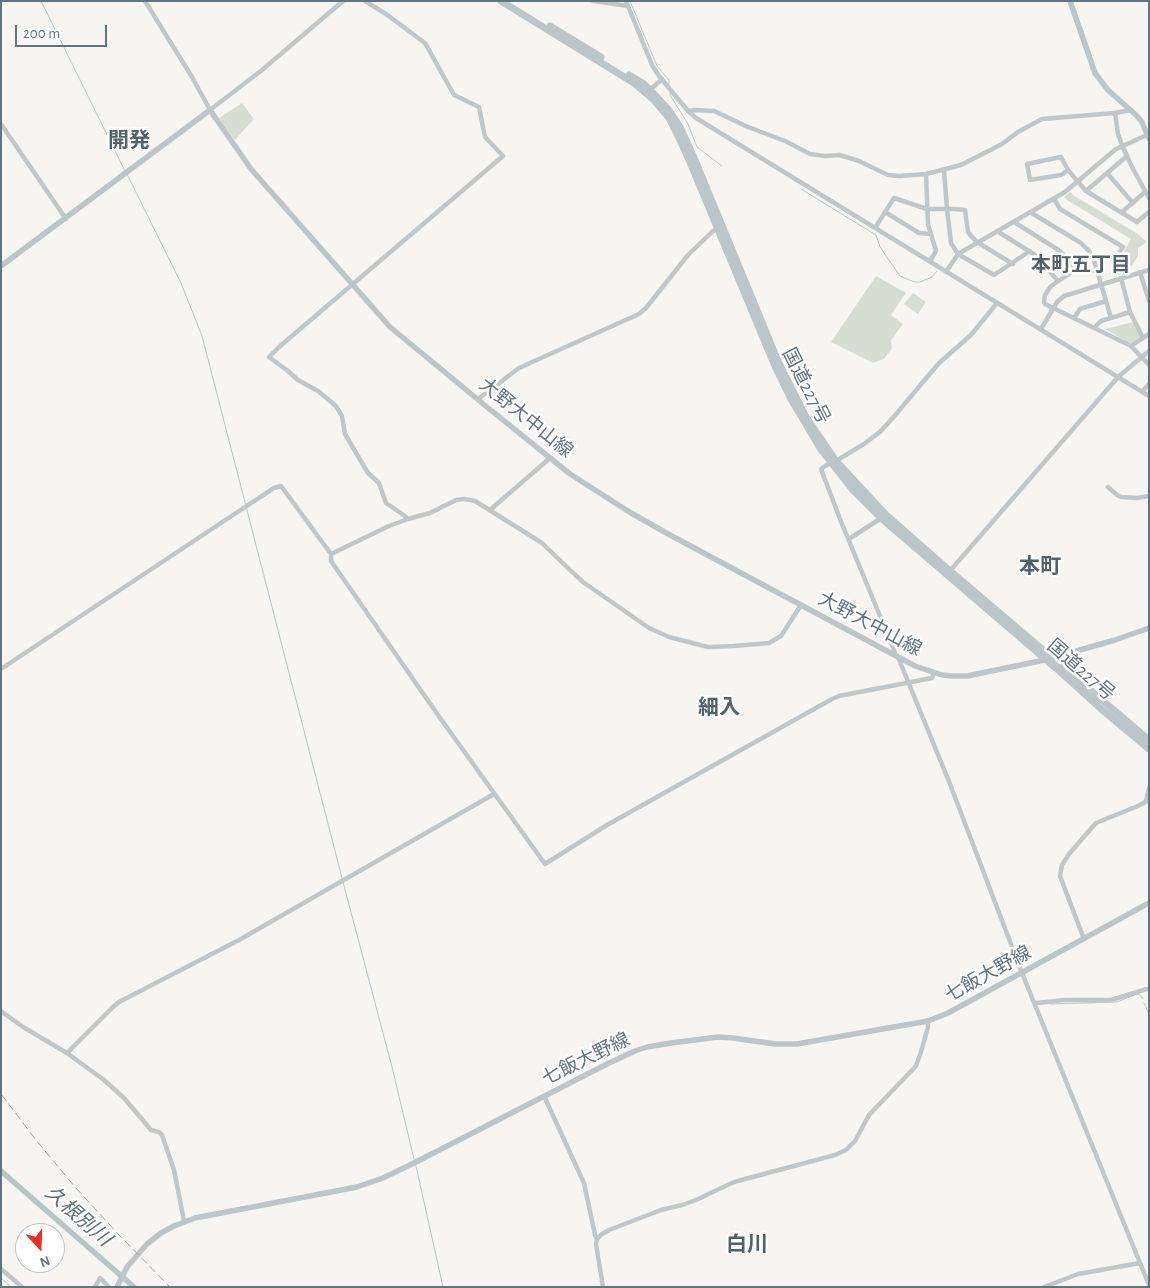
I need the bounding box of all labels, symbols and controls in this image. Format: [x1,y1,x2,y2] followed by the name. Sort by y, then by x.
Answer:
[18,15,110,47] scale bar
[23,26,60,41] text: 200 m
[108,128,150,154] district label: 開発
[1031,253,1131,277] district label: 本町五丁目
[777,344,835,428] street label: 国道227号
[475,373,577,463] street label: 大野大中山線
[1019,554,1061,580] district label: 本町
[814,587,926,661] street label: 大野大中山線
[1042,634,1120,706] street label: 国道227号
[698,695,740,721] district label: 細入
[941,941,1035,1007] street label: 七飯大野線
[538,1028,634,1090] street label: 七飯大野線
[40,1181,116,1251] water label: 久根別川
[15,1223,65,1273] north arrow
[726,1232,768,1258] district label: 白川
[38,1253,52,1269] text: N

